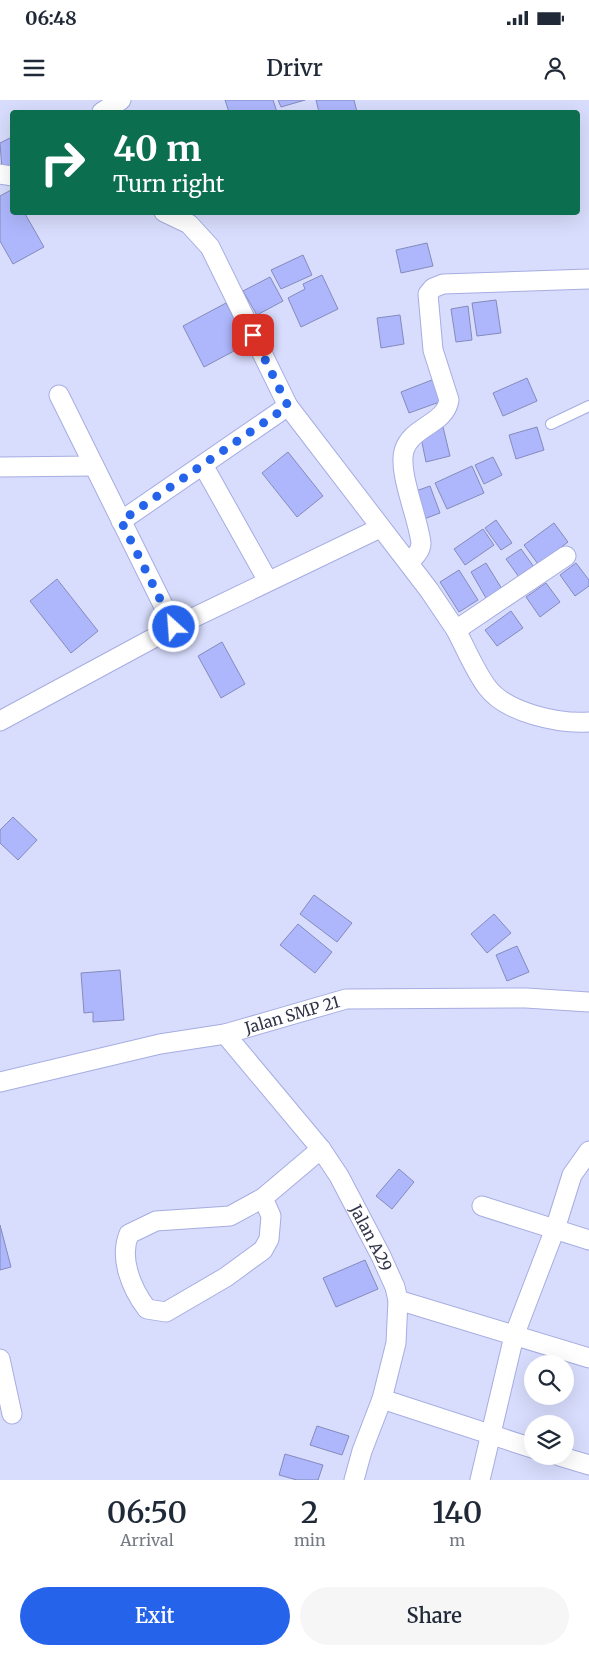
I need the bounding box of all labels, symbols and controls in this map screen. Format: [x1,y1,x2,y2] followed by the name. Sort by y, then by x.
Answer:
[25,6,77,30] text: 06:48
[20,54,48,82] icon: menu
[266,54,323,82] text: Drivr
[541,54,569,82] icon: person
[113,127,201,171] text: 40 m
[30,130,95,195] icon: right
[113,170,224,198] text: Turn right
[232,314,274,356] pin
[239,321,267,349] icon: arrive
[147,600,199,652] position arrow
[241,991,342,1038] street label: Jalan SMP 21
[345,1200,397,1274] street label: Jalan A29
[524,1355,574,1465] map controls
[524,1355,574,1405] button: search
[524,1415,574,1465] button: layers
[107,1493,187,1531] text: 06:50
[301,1493,319,1531] text: 2
[432,1493,482,1531] text: 140
[120,1530,174,1550] text: Arrival
[294,1530,326,1550] text: min
[449,1530,465,1550] text: m
[20,1587,290,1645] button: Exit
[300,1587,569,1645] button: Share

